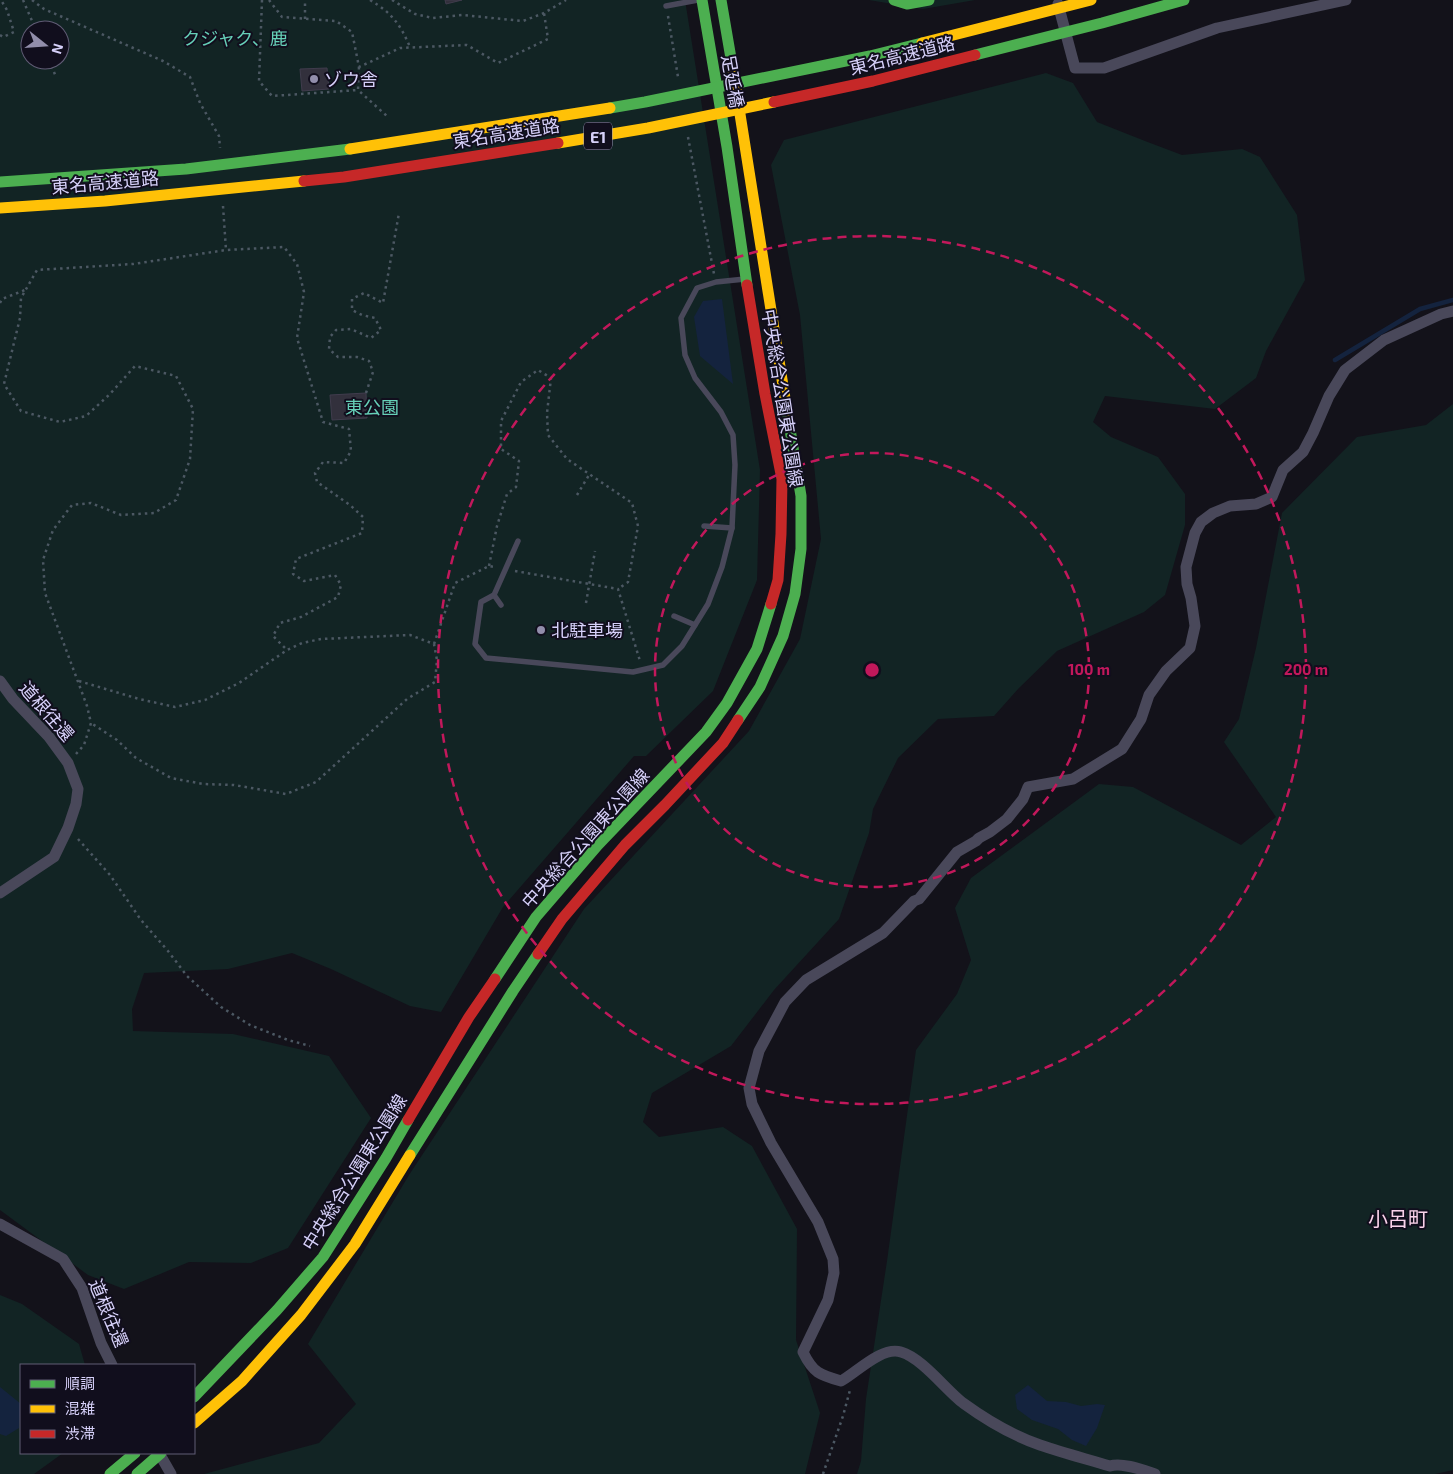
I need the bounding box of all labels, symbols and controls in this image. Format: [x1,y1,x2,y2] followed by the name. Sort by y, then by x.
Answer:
[20,20,70,70] north arrow
[182,27,288,49] park label: クジャク、鹿
[847,31,957,79] street label: 東名高速道路
[48,42,68,56] text: N
[717,53,749,109] street label: 足延橋
[324,68,378,90] place label: ゾウ舎
[308,73,320,85] marker: ゾウ舎
[451,114,561,152] street label: 東名高速道路
[584,122,612,150] road number: E1
[50,166,160,198] street label: 東名高速道路
[758,307,808,489] street label: 中央総合公園東公園線
[345,396,399,418] park label: 東公園
[551,619,623,641] place label: 北駐車場
[535,624,547,636] marker: 北駐車場
[1068,660,1110,678] text: 100 m
[1284,660,1328,678] text: 200 m
[863,661,881,679] centre of rings
[15,677,79,745] street label: 道根往還
[517,764,653,912] street label: 中央総合公園東公園線
[297,1090,411,1254] street label: 中央総合公園東公園線
[1368,1206,1428,1230] district label: 小呂町
[85,1276,133,1350] street label: 道根往還
[20,1364,195,1454] legend
[65,1374,95,1392] text: 順調
[65,1399,95,1417] text: 混雑
[65,1424,95,1442] text: 渋滞

